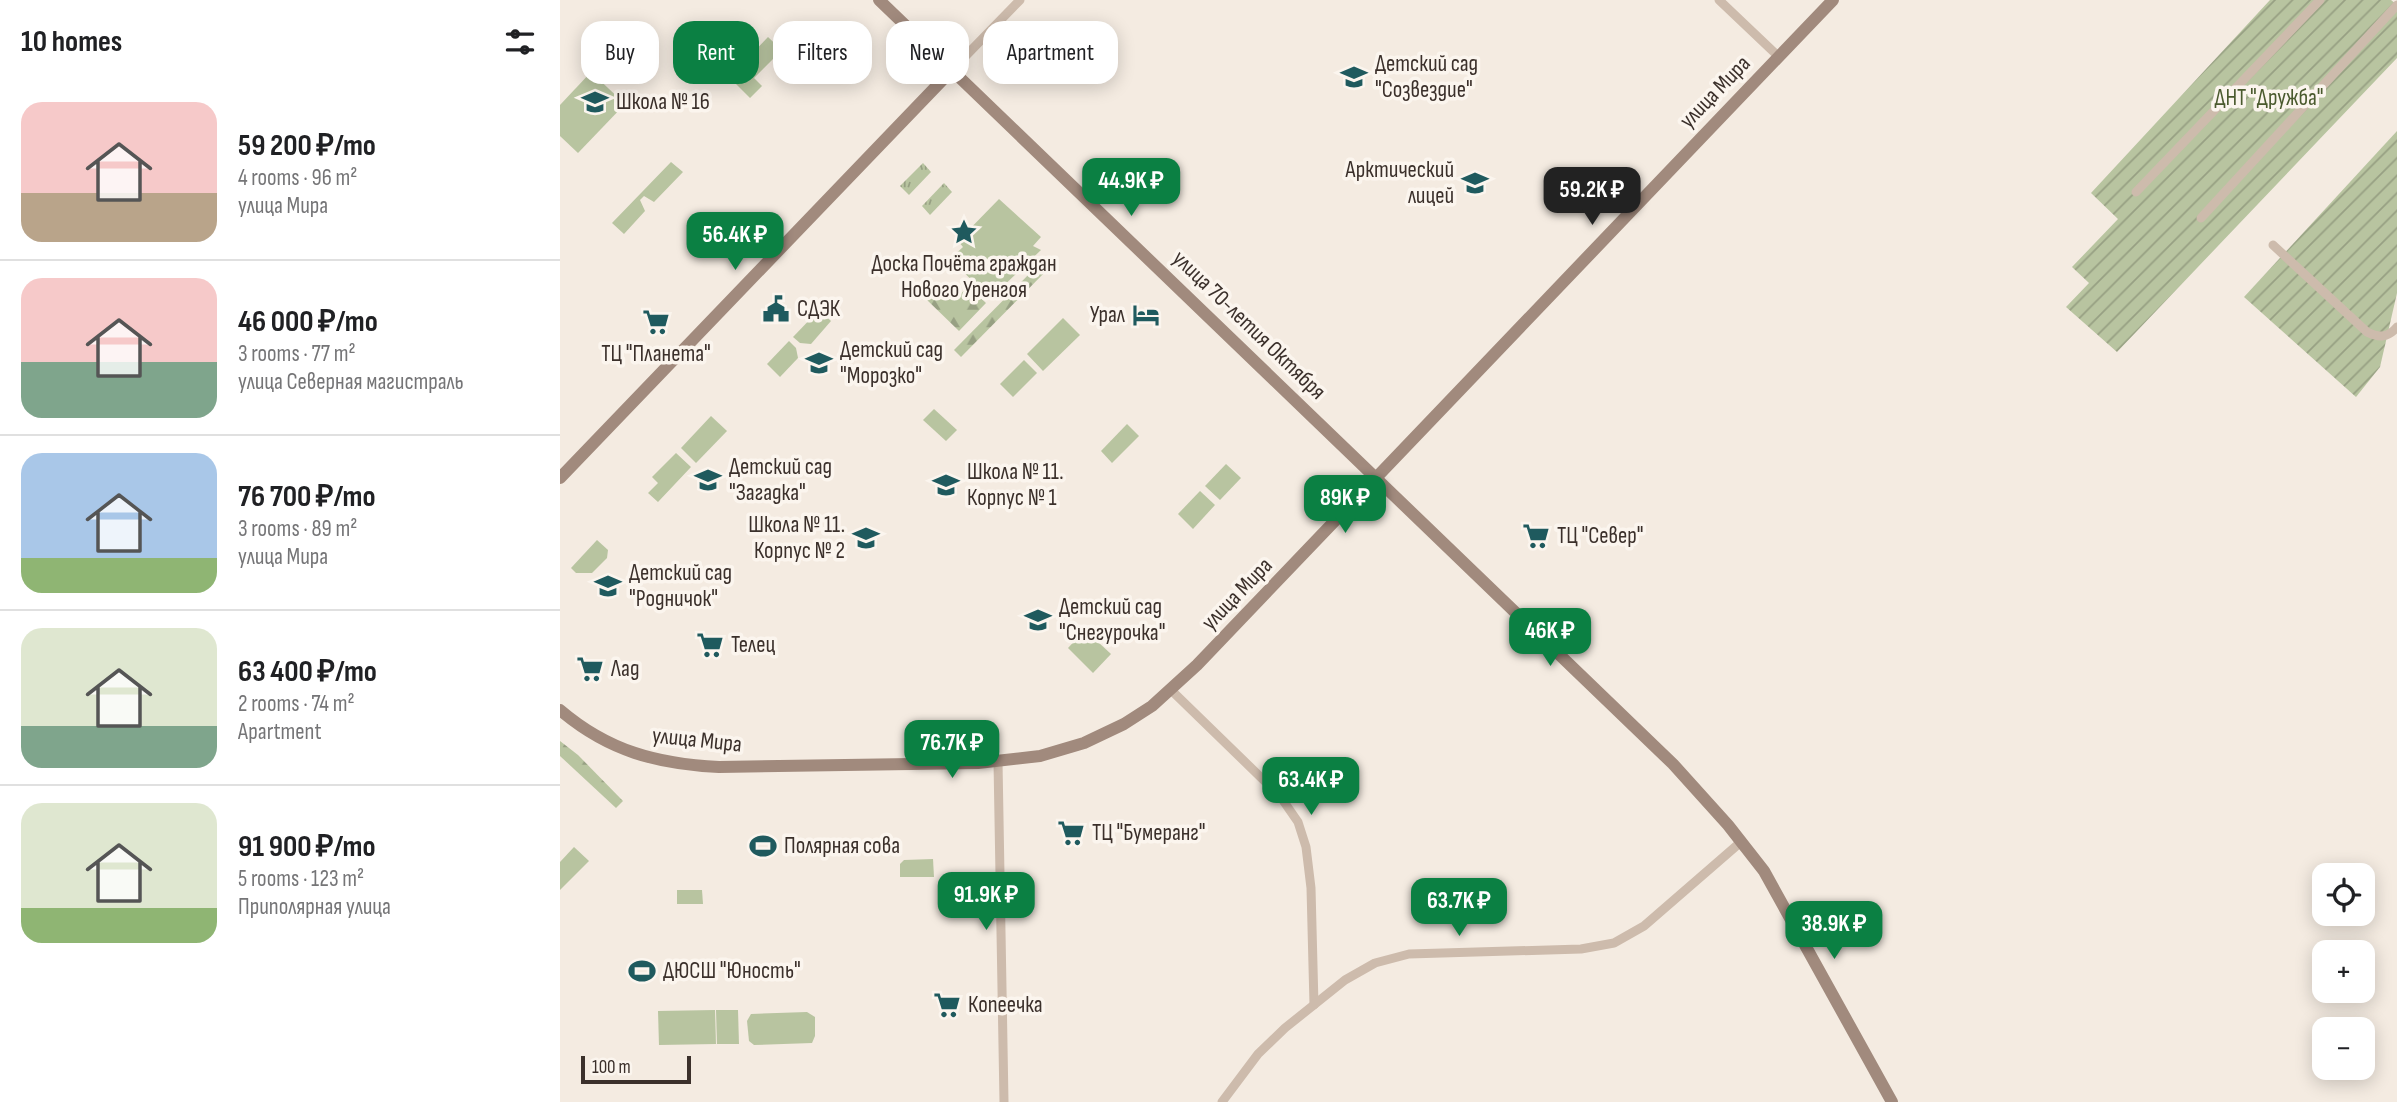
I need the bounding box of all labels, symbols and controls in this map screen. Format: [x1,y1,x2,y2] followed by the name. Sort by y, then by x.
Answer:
[581,21,659,84] chip: Buy
[673,21,759,84] chip: Rent
[773,21,872,84] chip: Filters
[886,21,969,84] chip: New
[983,21,1118,84] chip: Apartment
[501,23,539,61] icon: filters
[21,24,122,60] text: 10 homes
[1375,50,1478,104] place label: Детский сад "Созвездие"
[1674,50,1756,134] street label: улица Мира
[1339,62,1369,92] school or university icon: Детский сад "Созвездие"
[2214,84,2324,112] park label: ДНТ "Дружба"
[580,87,610,117] school or university icon: Школа № 16
[616,88,710,116] place label: Школа № 16
[238,128,376,164] text: 59 200 ₽/mo
[77,130,161,214] icon: home
[1345,156,1454,210] place label: Арктический лицей
[1066,158,1196,218] pin: 44.9K ₽
[238,164,357,192] text: 4 rooms · 96 m²
[1098,167,1164,195] text: 44.9K ₽
[1460,168,1490,198] school or university icon: Арктический лицей
[1527,168,1657,227] pin: 59.2K ₽
[1560,176,1624,204] text: 59.2K ₽
[238,192,328,220] text: улица Мира
[670,212,800,272] pin: 56.4K ₽
[949,217,979,247] place icon: Доска Почёта граждан Нового Уренгоя
[703,221,767,249] text: 56.4K ₽
[1166,245,1332,405] street label: улица 70-летия Октября
[871,250,1057,304] place label: Доска Почёта граждан Нового Уренгоя
[761,294,791,324] public building icon: СДЭК
[797,295,841,323] place label: СДЭК
[1131,300,1161,330] hotel icon: Урал
[1090,301,1126,329] place label: Урал
[238,304,378,340] text: 46 000 ₽/mo
[77,306,161,390] icon: home
[641,307,671,337] supermarket icon: ТЦ "Планета"
[840,336,943,390] place label: Детский сад "Морозко"
[238,340,356,368] text: 3 rooms · 77 m²
[601,340,711,368] place label: ТЦ "Планета"
[804,348,834,378] school or university icon: Детский сад "Морозко"
[238,368,464,396] text: улица Северная магистраль
[729,453,832,507] place label: Детский сад "Загадка"
[967,458,1064,512] place label: Школа № 11. Корпус № 1
[693,465,723,495] school or university icon: Детский сад "Загадка"
[931,470,961,500] school or university icon: Школа № 11. Корпус № 1
[1296,476,1394,535] pin: 89K ₽
[238,479,376,515] text: 76 700 ₽/mo
[77,481,161,565] icon: home
[1320,484,1370,512] text: 89K ₽
[748,511,845,565] place label: Школа № 11. Корпус № 2
[238,515,357,543] text: 3 rooms · 89 m²
[1521,521,1551,551] supermarket icon: ТЦ "Север"
[1557,522,1644,550] place label: ТЦ "Север"
[851,523,881,553] school or university icon: Школа № 11. Корпус № 2
[238,543,328,571] text: улица Мира
[1196,552,1278,636] street label: улица Мира
[629,559,732,613] place label: Детский сад "Родничок"
[593,571,623,601] school or university icon: Детский сад "Родничок"
[1059,593,1165,647] place label: Детский сад "Снегурочка"
[1023,605,1053,635] school or university icon: Детский сад "Снегурочка"
[1501,608,1599,668] pin: 46K ₽
[1525,617,1575,645] text: 46K ₽
[695,630,725,660] supermarket icon: Телец
[731,631,775,659] place label: Телец
[238,654,377,690] text: 63 400 ₽/mo
[575,654,605,684] supermarket icon: Лад
[610,655,639,683] place label: Лад
[77,656,161,740] icon: home
[238,690,355,718] text: 2 rooms · 74 m²
[238,718,322,746] text: Apartment
[887,720,1017,780] pin: 76.7K ₽
[651,721,743,759] street label: улица Мира
[920,729,984,757] text: 76.7K ₽
[1246,758,1376,817] pin: 63.4K ₽
[1278,766,1344,794] text: 63.4K ₽
[1056,818,1086,848] supermarket icon: ТЦ "Бумеранг"
[1092,819,1206,847] place label: ТЦ "Бумеранг"
[238,829,376,865] text: 91 900 ₽/mo
[77,831,161,915] icon: home
[748,831,778,861] sports icon: Полярная сова
[784,832,900,860] place label: Полярная сова
[2312,863,2375,1080] map controls
[2312,863,2375,926] button: locate
[238,865,364,893] text: 5 rooms · 123 m²
[921,872,1051,932] pin: 91.9K ₽
[1394,878,1524,938] pin: 63.7K ₽
[954,881,1018,909] text: 91.9K ₽
[1427,887,1491,915] text: 63.7K ₽
[238,893,391,921] text: Приполярная улица
[1769,902,1899,961] pin: 38.9K ₽
[1801,910,1867,938] text: 38.9K ₽
[2312,940,2375,1003] button: +
[627,956,657,986] sports icon: ДЮСШ "Юность"
[663,957,801,985] place label: ДЮСШ "Юность"
[932,990,962,1020] supermarket icon: Копеечка
[968,991,1043,1019] place label: Копеечка
[2312,1017,2375,1080] button: −
[581,1053,691,1085] scale bar
[592,1056,631,1079] text: 100 m

